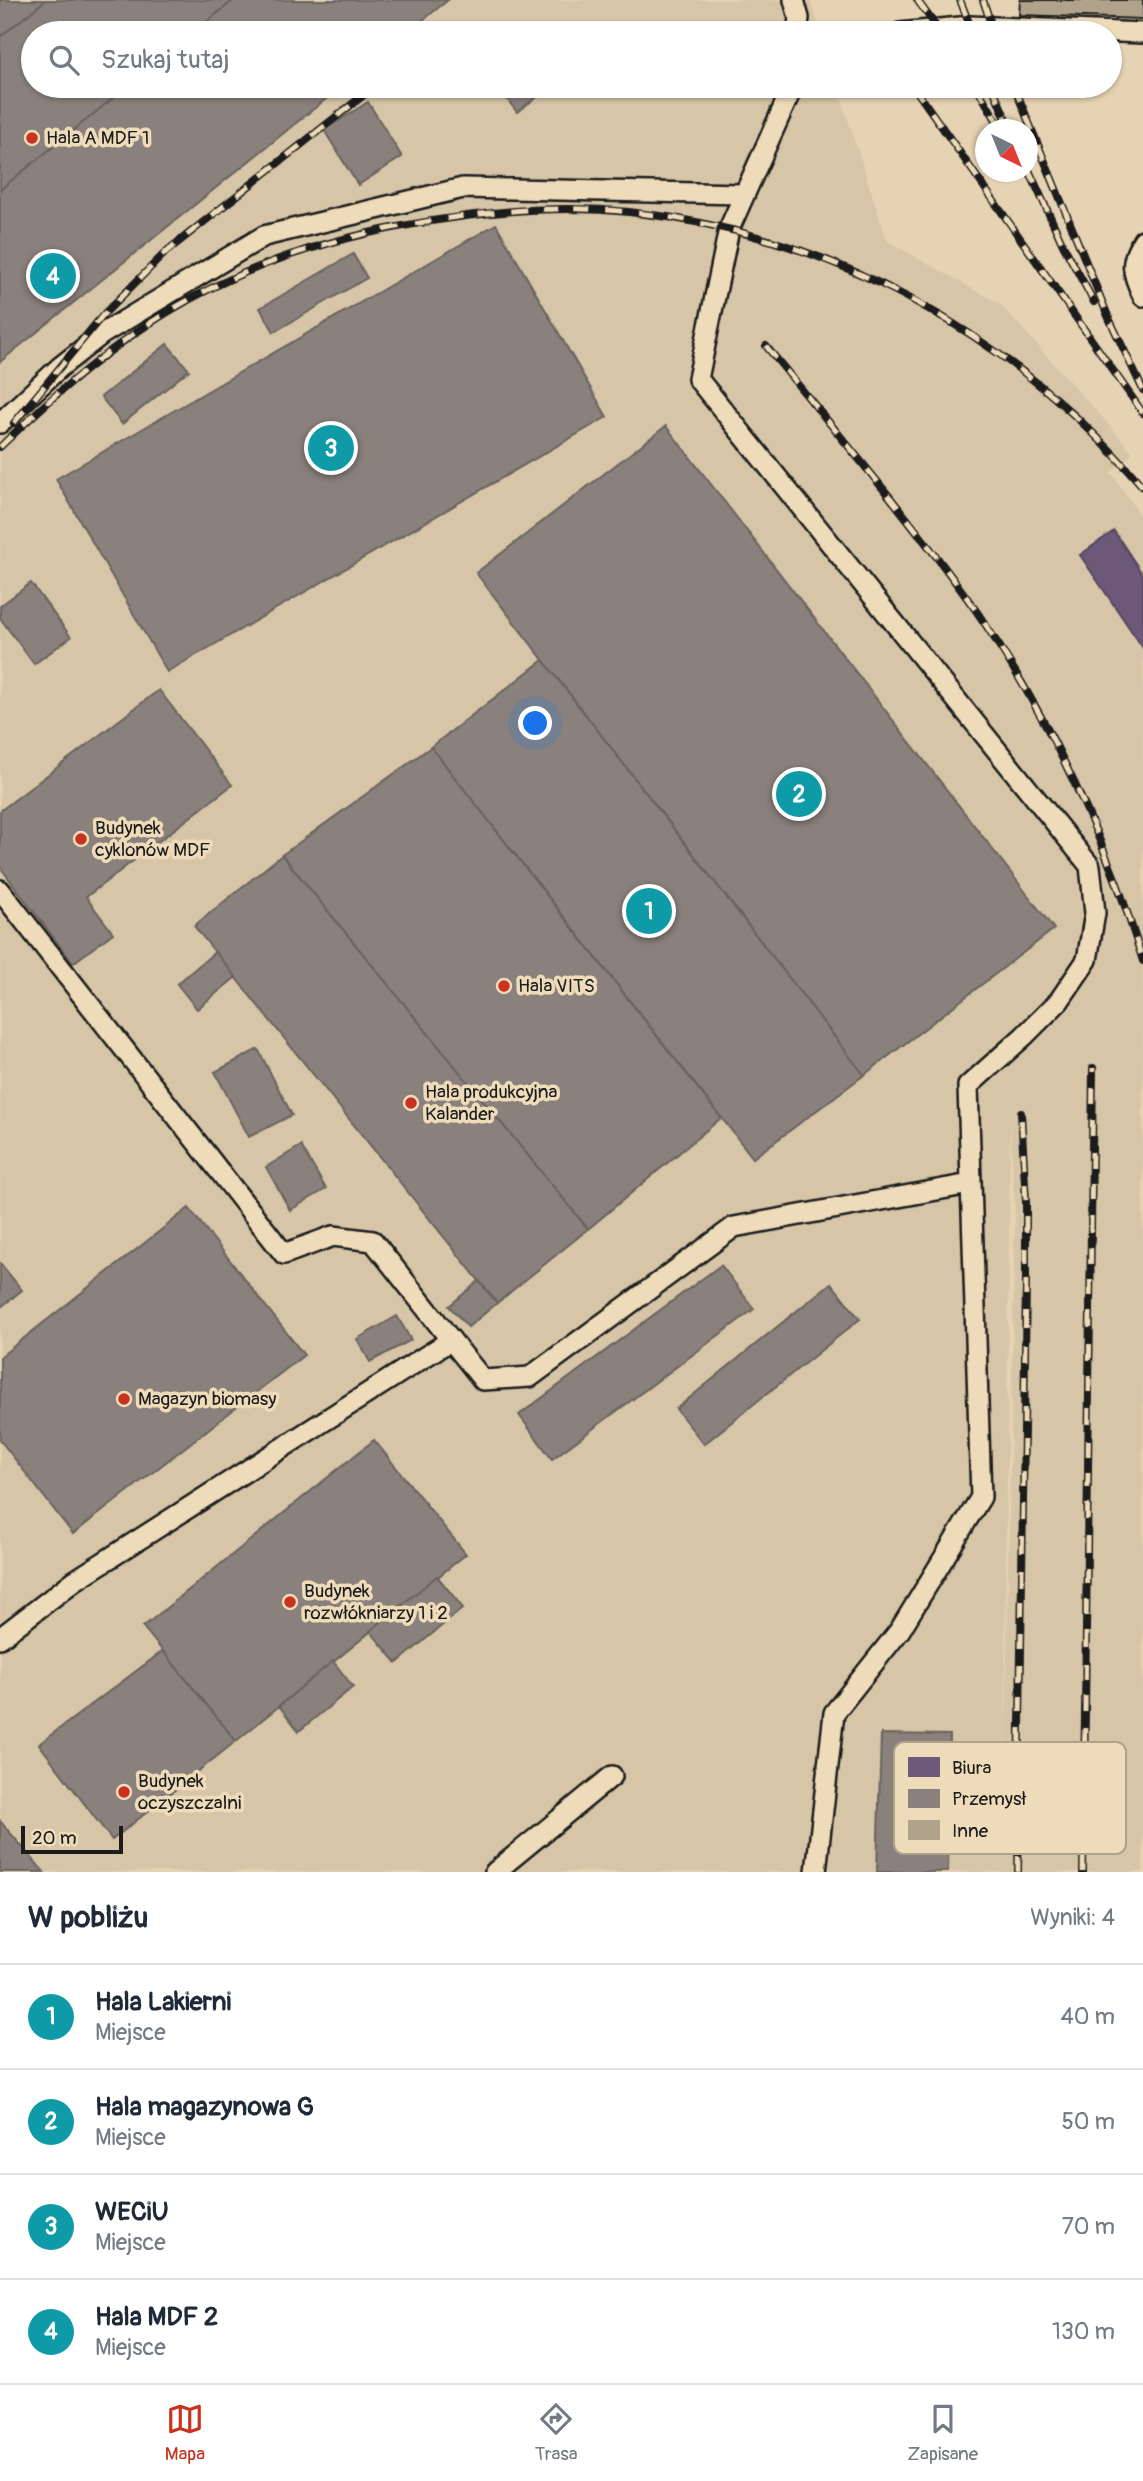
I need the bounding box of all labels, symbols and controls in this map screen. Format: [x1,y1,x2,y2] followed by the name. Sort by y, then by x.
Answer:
[21,21,1122,98] search box
[45,41,83,79] icon: search
[101,44,229,76] text: Szukaj tutaj
[975,119,1038,182] north arrow
[46,126,149,150] place label: Hala A MDF 1
[24,130,40,146] marker: Hala A MDF 1
[30,250,76,302] pin: 4
[308,422,354,474] pin: 3
[518,706,552,740] your location
[776,768,822,820] pin: 2
[95,816,210,862] place label: Budynek cyklonów MDF
[73,831,89,847] marker: Budynek cyklonów MDF
[626,885,672,937] pin: 1
[518,974,595,998] place label: Hala VITS
[496,978,512,994] marker: Hala VITS
[425,1080,558,1126] place label: Hala produkcyjna Kalander
[403,1095,419,1111] marker: Hala produkcyjna Kalander
[138,1387,276,1411] place label: Magazyn biomasy
[116,1391,132,1407] marker: Magazyn biomasy
[304,1579,448,1625] place label: Budynek rozwłókniarzy 1 i 2
[282,1594,298,1610] marker: Budynek rozwłókniarzy 1 i 2
[894,1742,1126,1854] legend
[952,1756,991,1780] text: Biura
[138,1769,241,1815] place label: Budynek oczyszczalni
[116,1784,132,1800] marker: Budynek oczyszczalni
[952,1787,1026,1811] text: Przemysł
[952,1819,989,1843] text: Inne
[21,1823,122,1855] scale bar
[32,1826,77,1850] text: 20 m
[28,1899,148,1936] text: W pobliżu
[1030,1903,1115,1932] text: Wyniki: 4
[95,1986,231,2018] text: Hala Lakierni
[47,2002,56,2031] text: 1
[1061,2002,1115,2031] text: 40 m
[95,2018,166,2047] text: Miejsce
[95,2091,314,2123] text: Hala magazynowa G
[45,2107,57,2136] text: 2
[1061,2107,1115,2136] text: 50 m
[95,2123,166,2152] text: Miejsce
[95,2196,169,2228] text: WECiU
[45,2212,57,2241] text: 3
[1062,2212,1115,2241] text: 70 m
[95,2228,166,2257] text: Miejsce
[95,2301,218,2333] text: Hala MDF 2
[44,2317,58,2346] text: 4
[1052,2317,1115,2346] text: 130 m
[95,2333,166,2362] text: Miejsce
[165,2400,205,2466] tab: Mapa
[535,2400,578,2466] tab: Trasa
[907,2400,978,2466] tab: Zapisane

